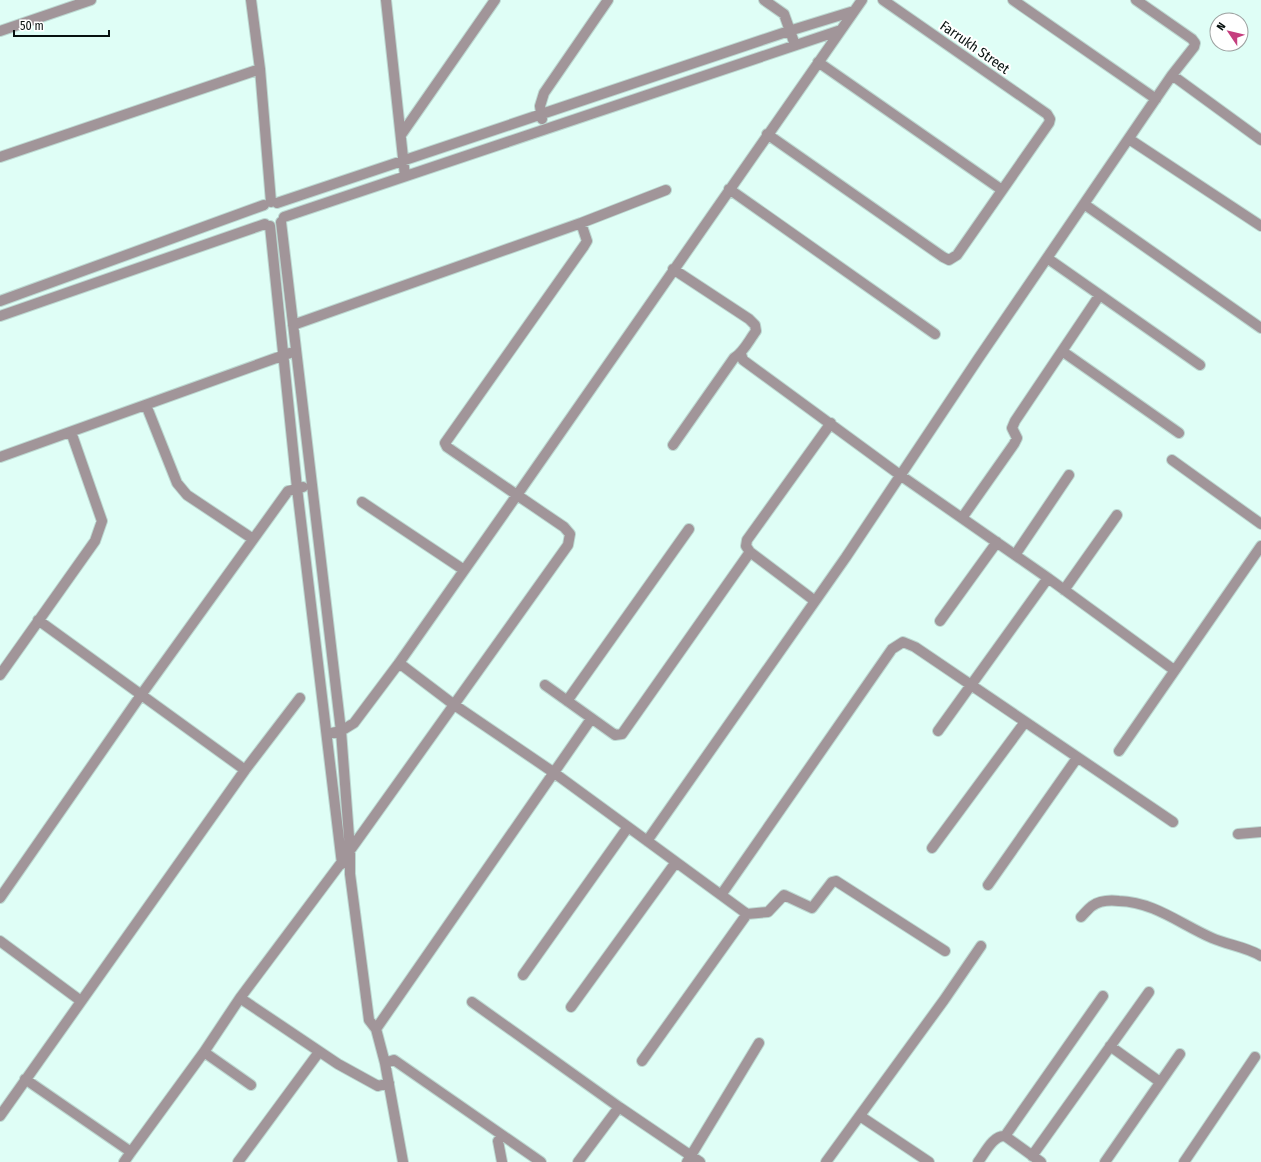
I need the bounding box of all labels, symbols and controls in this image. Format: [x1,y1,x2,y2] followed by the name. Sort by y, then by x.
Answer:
[14,12,109,38] scale bar
[1209,12,1249,52] north arrow
[937,17,1013,78] street label: Farrukh Street
[20,19,44,33] text: 50 m
[1214,20,1228,33] text: N

